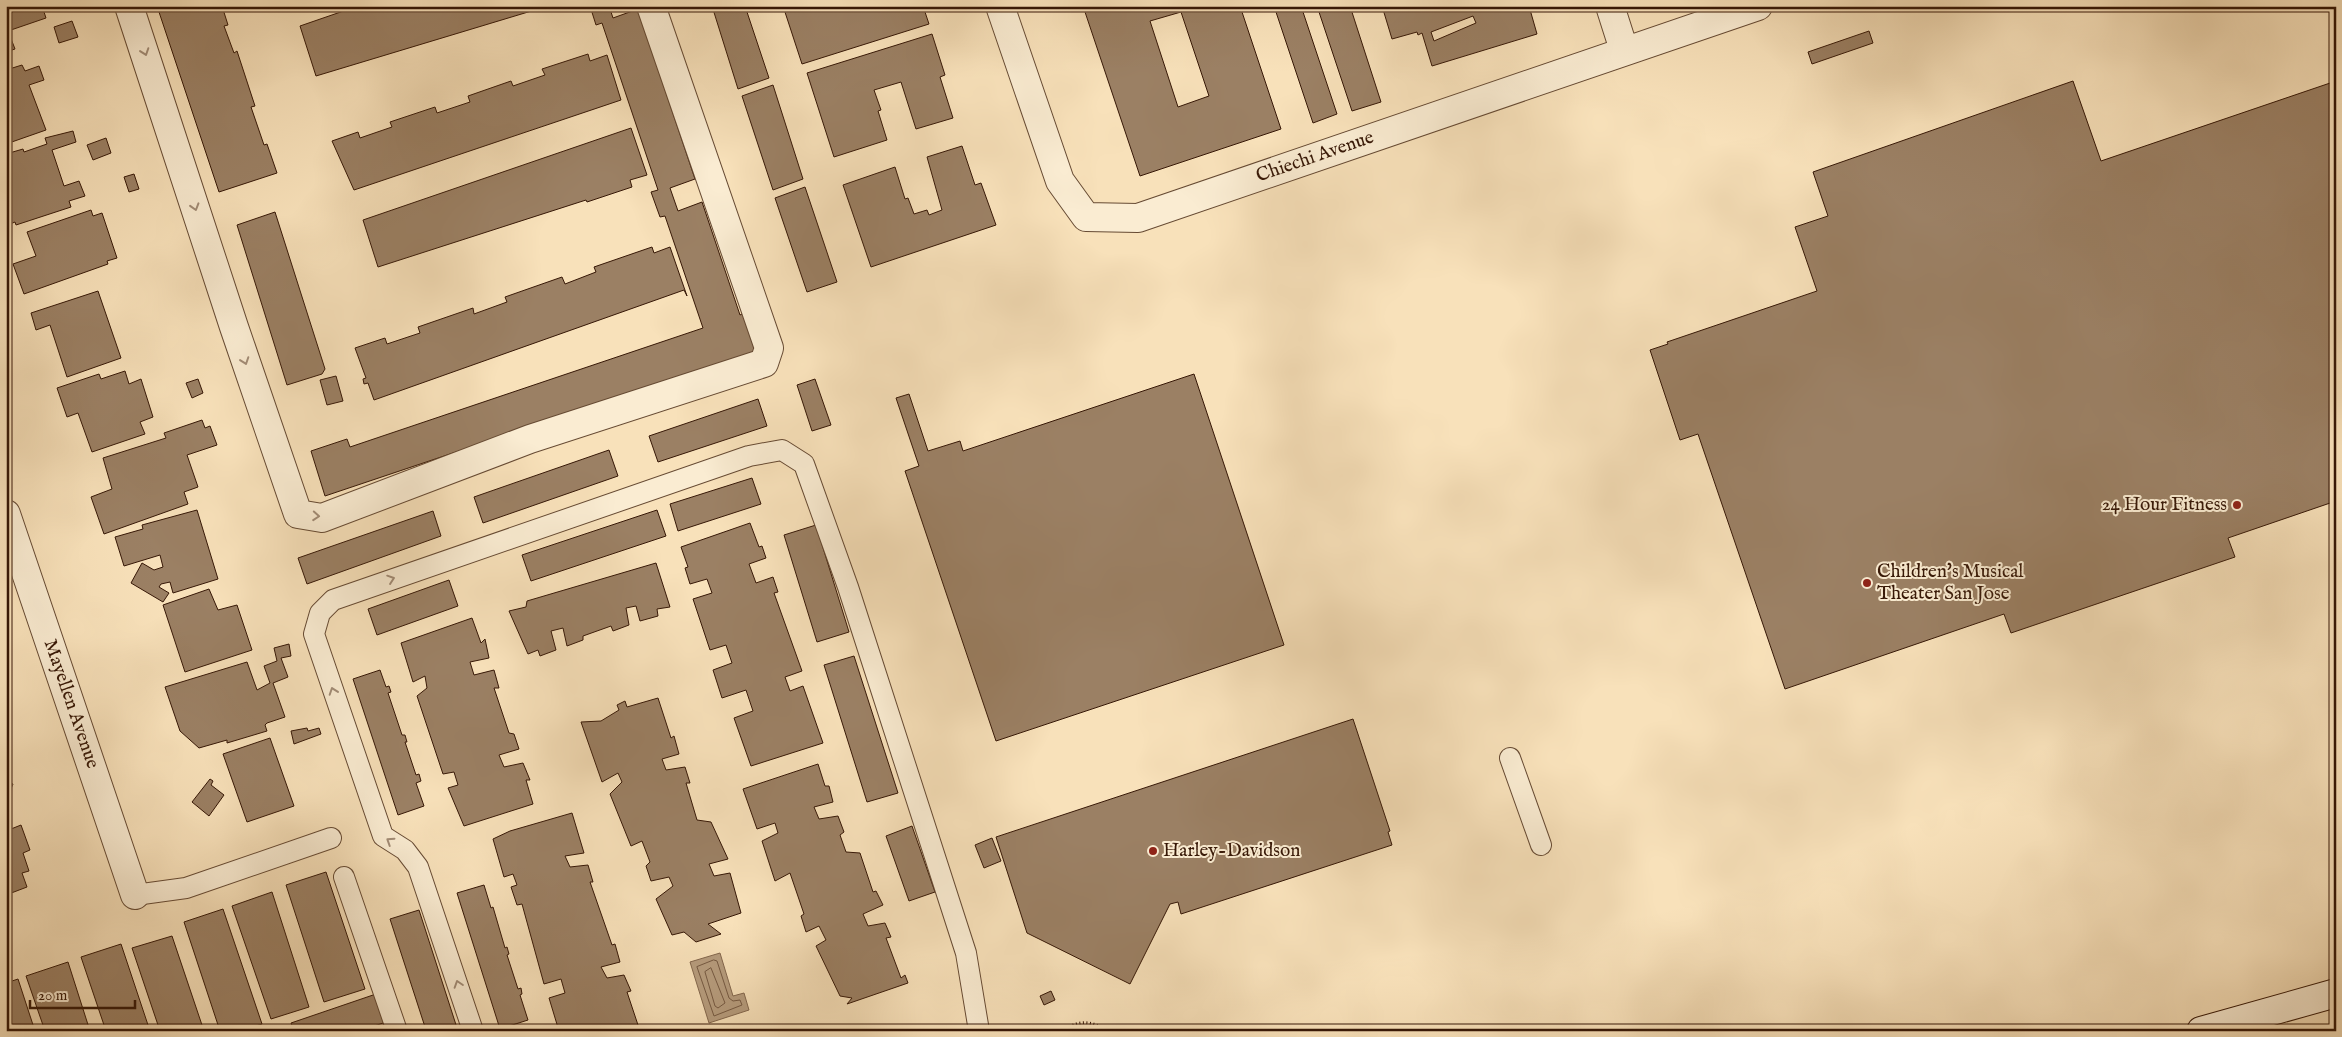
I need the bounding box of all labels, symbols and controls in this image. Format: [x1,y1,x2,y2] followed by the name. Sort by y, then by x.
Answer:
[139,48,149,56] one-way arrow
[1253,126,1377,188] street label: Chiechi Avenue
[190,202,200,210] one-way arrow
[240,357,250,365] one-way arrow
[2102,493,2227,517] place label: 24 Hour Fitness
[2231,499,2243,511] marker: 24 Hour Fitness
[312,511,320,522] one-way arrow
[1877,560,2024,606] place label: Children's Musical Theater San Jose
[387,575,395,585] one-way arrow
[1861,577,1873,589] marker: Children's Musical Theater San Jose
[38,636,104,772] street label: Mayellen Avenue
[329,687,339,696] one-way arrow
[387,838,396,847] one-way arrow
[1163,839,1300,863] place label: Harley-Davidson
[1147,845,1159,857] marker: Harley-Davidson
[30,977,135,1009] scale bar
[453,981,463,989] one-way arrow
[38,986,68,1005] text: 20 m

